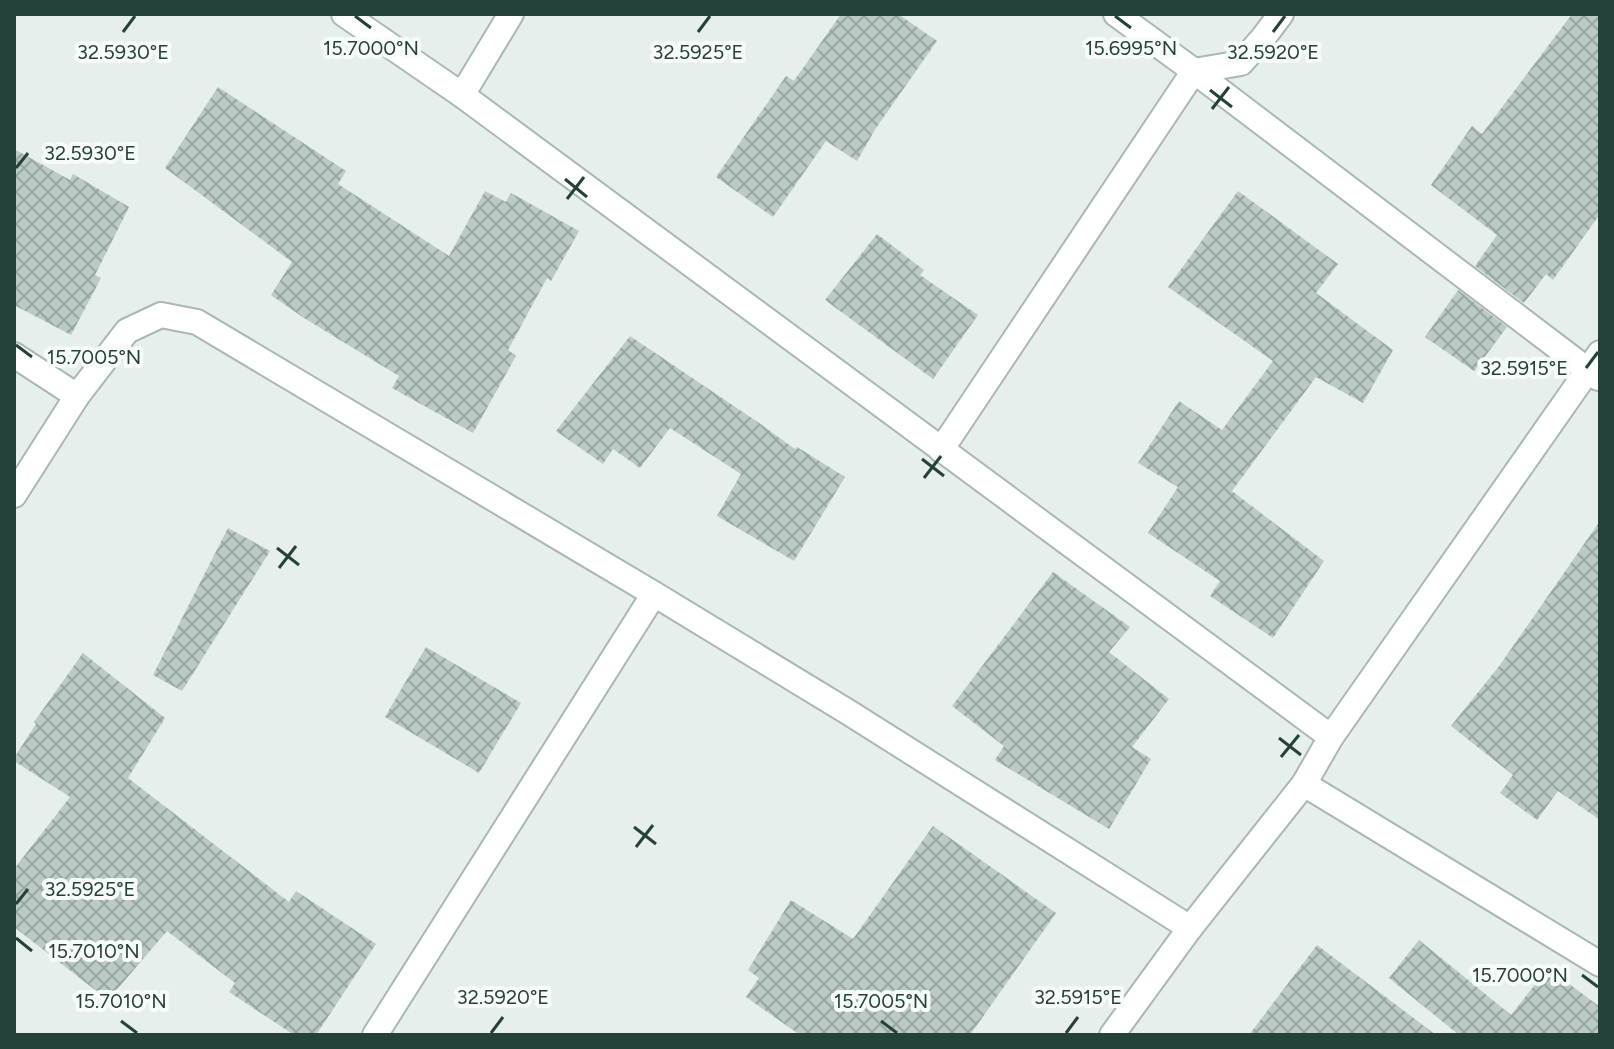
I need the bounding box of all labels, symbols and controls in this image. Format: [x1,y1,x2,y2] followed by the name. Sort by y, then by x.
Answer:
[323,36,419,60] text: 15.7000°N
[1085,36,1177,60] text: 15.6995°N
[77,40,169,64] text: 32.5930°E
[653,40,743,64] text: 32.5925°E
[1227,40,1319,64] text: 32.5920°E
[44,141,136,165] text: 32.5930°E
[47,345,141,369] text: 15.7005°N
[1480,356,1568,380] text: 32.5915°E
[45,877,135,901] text: 32.5925°E
[48,939,140,963] text: 15.7010°N
[1472,963,1568,987] text: 15.7000°N
[457,985,549,1009] text: 32.5920°E
[1034,985,1122,1009] text: 32.5915°E
[75,989,167,1013] text: 15.7010°N
[834,989,928,1013] text: 15.7005°N

